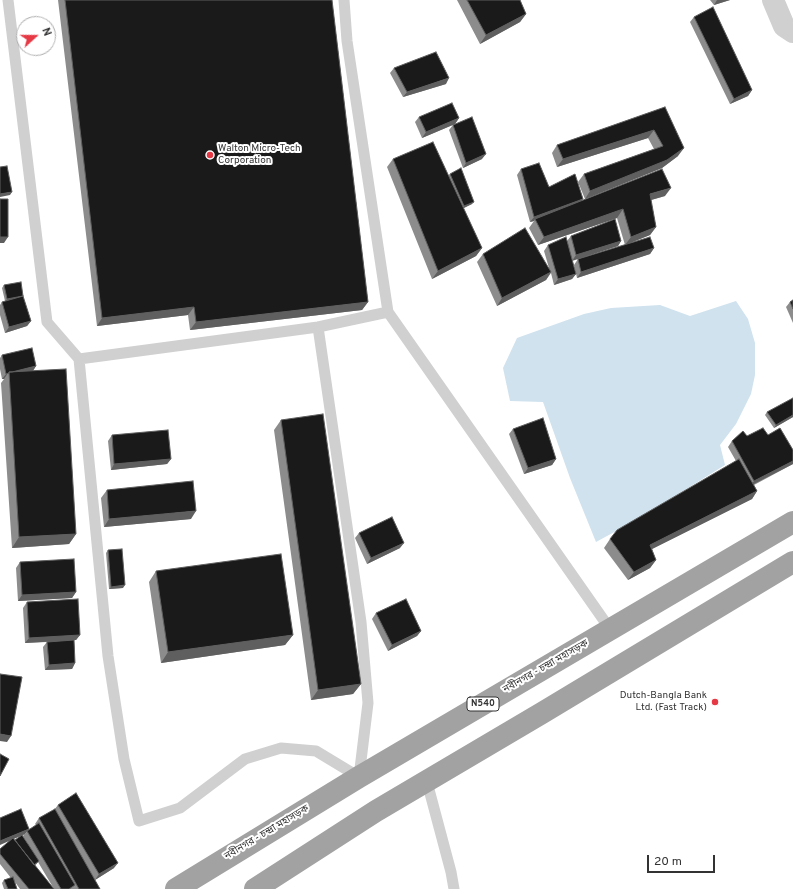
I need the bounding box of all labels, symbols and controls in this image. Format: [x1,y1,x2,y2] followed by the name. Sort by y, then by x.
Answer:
[16,16,56,56] north arrow
[38,26,54,38] text: N
[218,143,301,166] place label: Walton Micro-Tech Corporation
[205,150,215,160] marker: Walton Micro-Tech Corporation
[501,638,591,696] street label: নবীনগর - চন্দ্রা মহাসড়ক
[620,690,707,714] place label: Dutch-Bangla Bank Ltd. (Fast Track)
[467,697,499,711] road number: N540
[710,697,720,707] marker: Dutch-Bangla Bank Ltd. (Fast Track)
[223,803,311,863] street label: নবীনগর - চন্দ্রা মহাসড়ক
[649,847,717,873] scale bar
[654,854,682,870] text: 20 m

